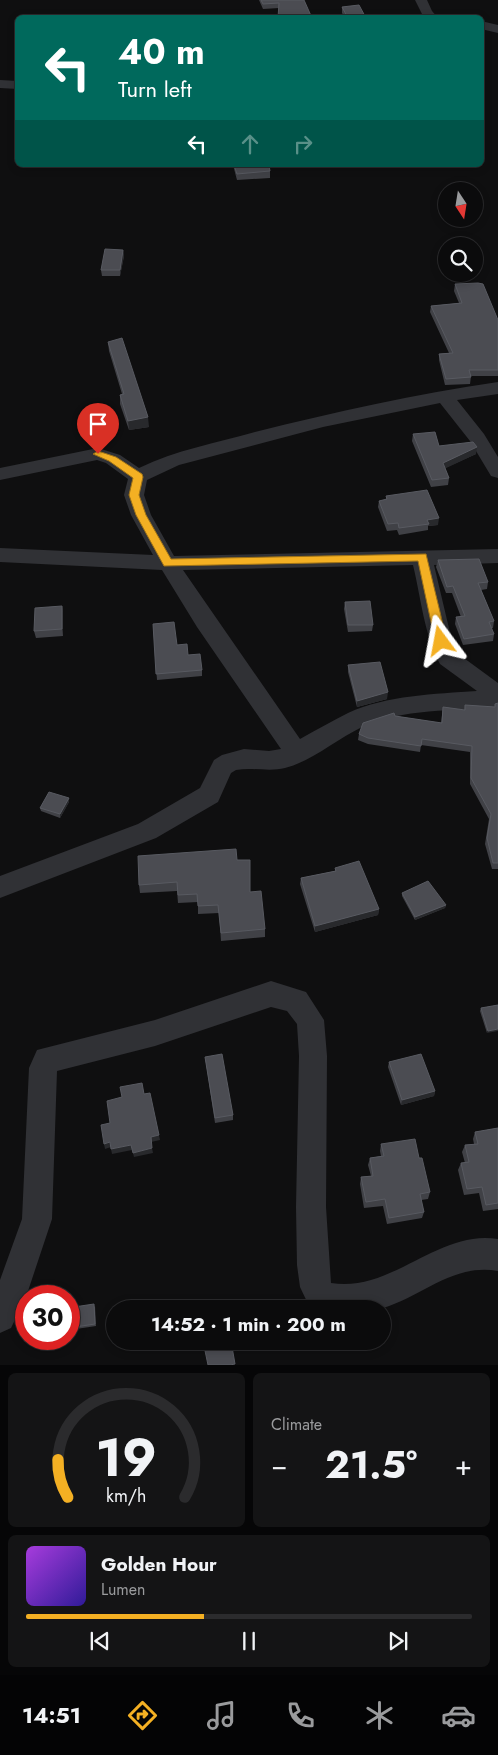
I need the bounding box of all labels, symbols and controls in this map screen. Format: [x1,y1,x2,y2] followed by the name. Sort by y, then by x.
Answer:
[118,27,205,77] text: 40 m
[35,35,100,100] icon: left
[118,73,192,105] text: Turn left
[183,130,211,158] icon: left
[236,130,264,158] icon: ahead
[289,130,317,158] icon: right
[438,182,482,228] north arrow
[438,182,483,282] map controls
[438,237,483,282] button: search
[77,403,119,454] pin
[84,410,112,438] icon: arrive
[414,614,466,666] position arrow
[15,1285,80,1350] speed limit sign: 30
[151,1311,346,1338] text: 14:52 · 1 min · 200 m
[271,1413,322,1436] text: Climate
[96,1420,157,1496] text: 19
[325,1437,417,1492] text: 21.5°
[271,1445,288,1486] text: −
[455,1445,472,1486] text: +
[106,1483,147,1509] text: km/h
[101,1551,217,1578] text: Golden Hour
[101,1578,145,1601] text: Lumen
[86,1627,114,1655] icon: previous
[235,1627,263,1655] icon: pause
[384,1627,412,1655] icon: next
[125,1698,160,1733] icon: directions
[204,1698,239,1733] icon: music
[283,1698,318,1733] icon: phone
[362,1698,397,1733] icon: climate
[441,1698,476,1733] icon: car
[22,1699,81,1731] text: 14:51

